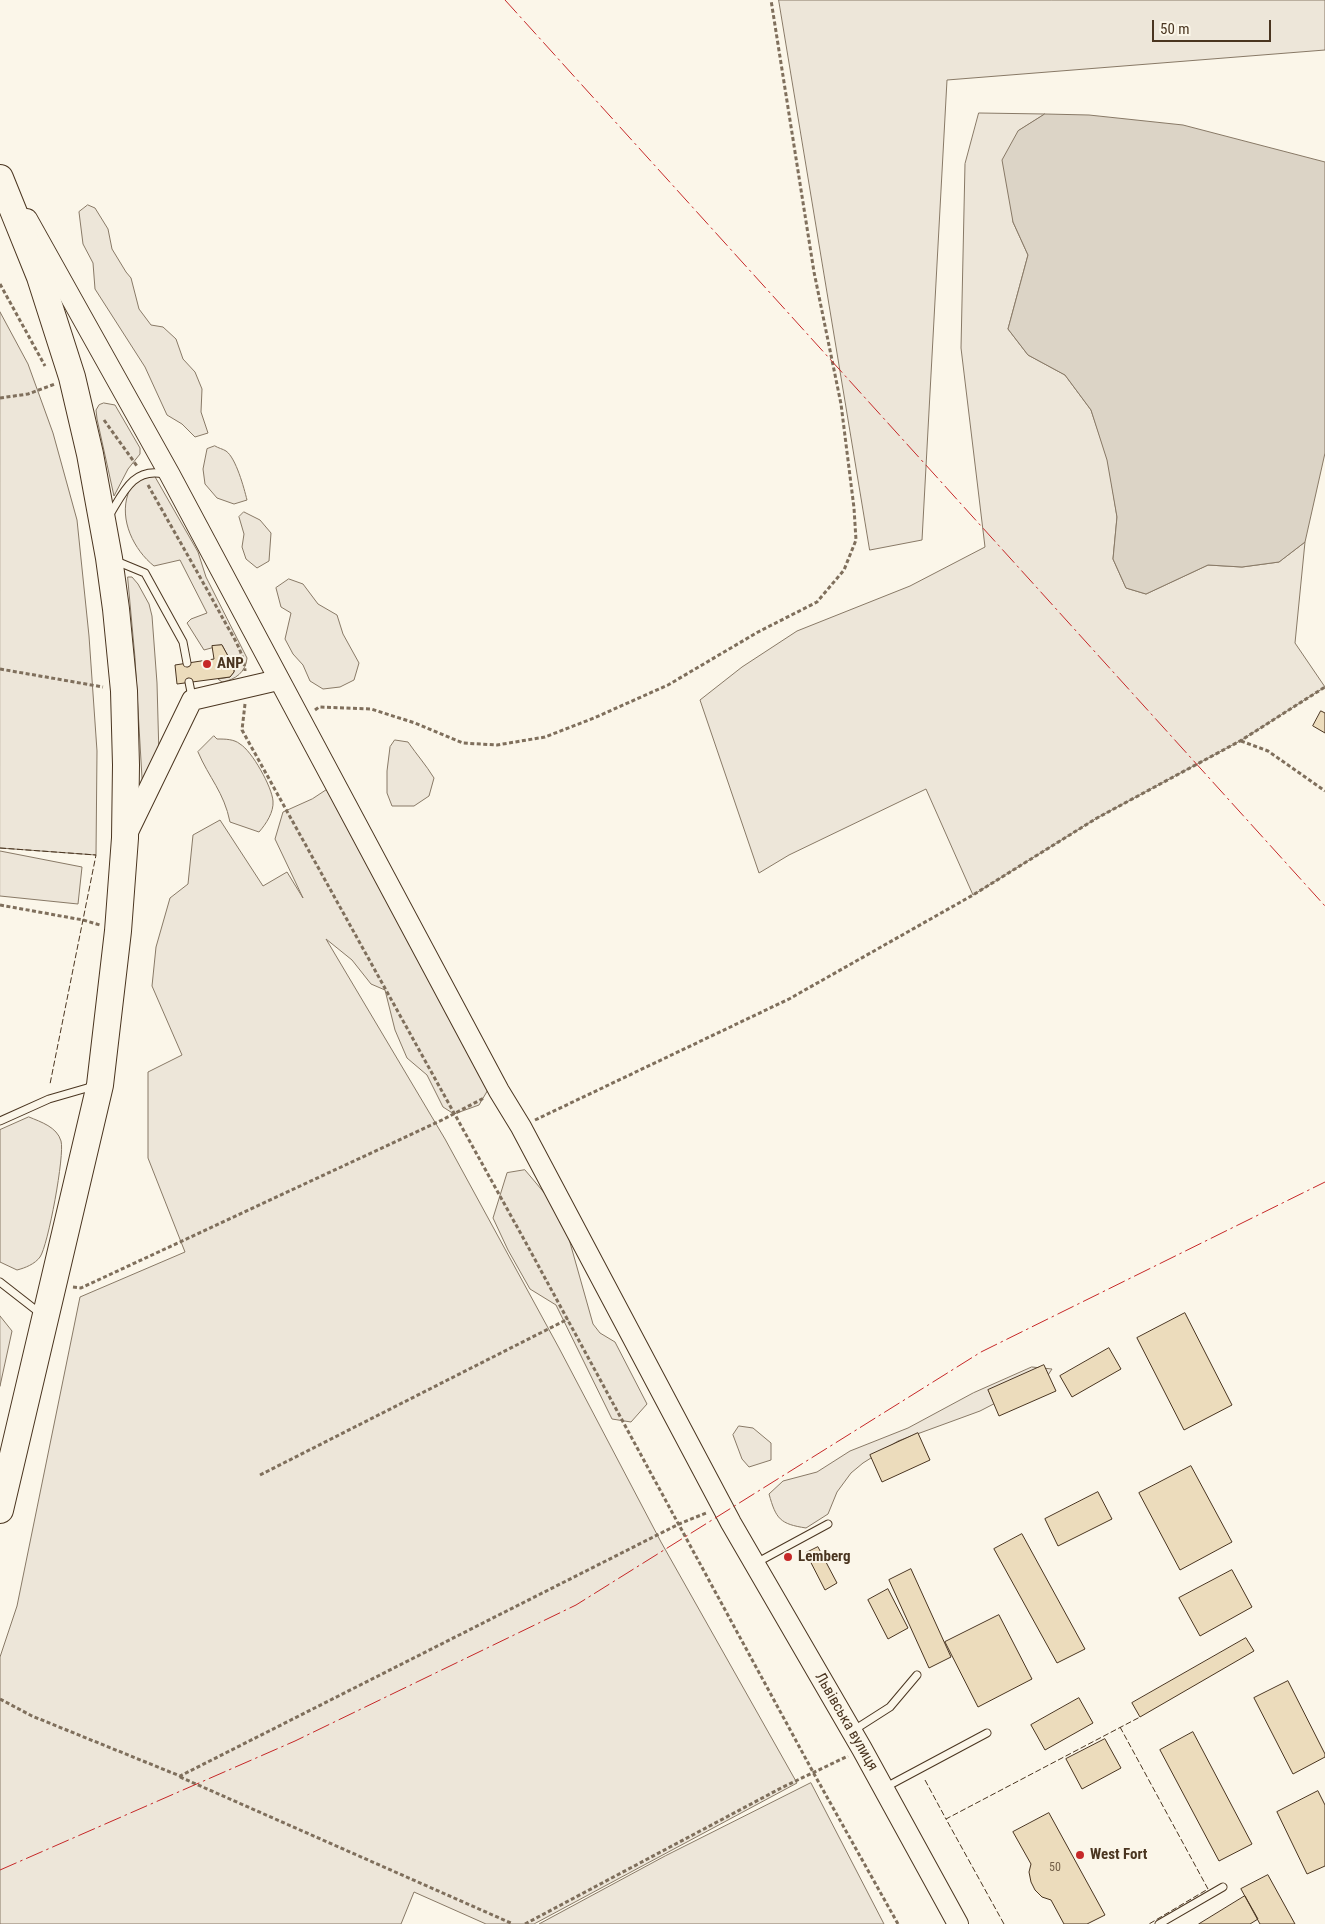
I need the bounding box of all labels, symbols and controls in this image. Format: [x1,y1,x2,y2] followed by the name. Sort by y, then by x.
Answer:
[1155,10,1274,42] scale bar
[1160,20,1190,38] text: 50 m
[217,655,244,673] place label: ANP
[201,658,213,670] marker: ANP
[798,1548,850,1566] place label: Lemberg
[782,1551,794,1563] marker: Lemberg
[811,1670,881,1774] street label: Львівська вулиця
[1090,1846,1147,1864] place label: West Fort
[1074,1849,1086,1861] marker: West Fort
[1049,1861,1061,1875] house number: 50

